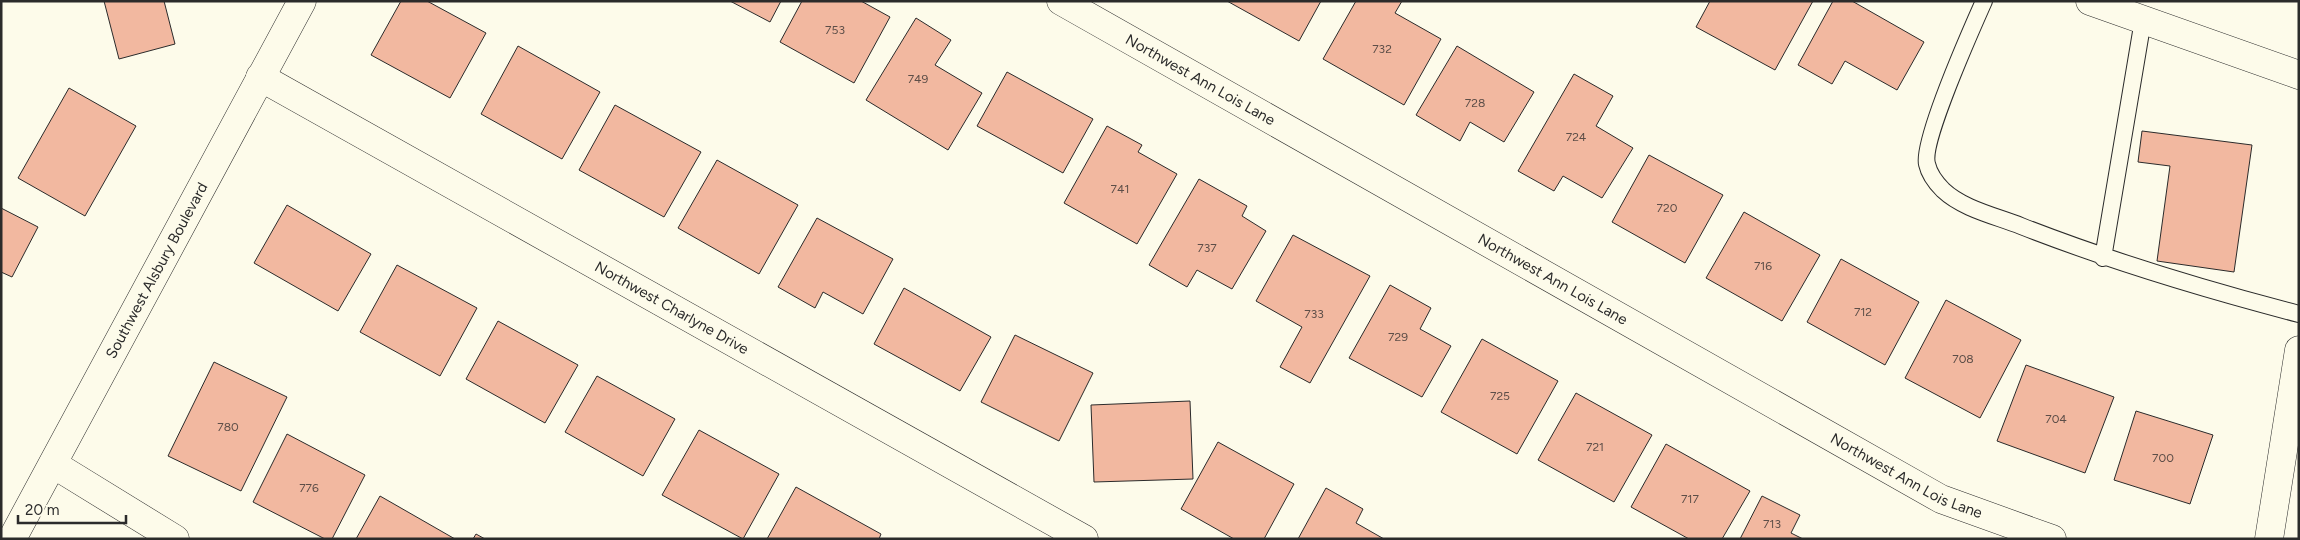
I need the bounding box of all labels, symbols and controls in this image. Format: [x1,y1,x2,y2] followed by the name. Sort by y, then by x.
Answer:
[825,23,845,37] house number: 753
[1122,30,1278,129] street label: Northwest Ann Lois Lane
[1372,42,1392,56] house number: 732
[908,72,929,86] house number: 749
[1465,96,1485,110] house number: 728
[1566,130,1587,144] house number: 724
[102,179,211,362] street label: Southwest Alsbury Boulevard
[1111,182,1129,196] house number: 741
[1657,201,1678,215] house number: 720
[1475,230,1631,329] street label: Northwest Ann Lois Lane
[1197,241,1217,255] house number: 737
[592,258,752,358] street label: Northwest Charlyne Drive
[1754,259,1772,273] house number: 716
[1854,305,1872,319] house number: 712
[1304,307,1324,321] house number: 733
[1388,330,1408,344] house number: 729
[1952,352,1974,366] house number: 708
[1490,389,1510,403] house number: 725
[2045,412,2067,426] house number: 704
[217,420,239,434] house number: 780
[1827,429,1985,522] street label: Northwest Ann Lois Lane
[1586,440,1604,454] house number: 721
[2152,451,2174,465] house number: 700
[299,481,319,495] house number: 776
[18,492,125,524] scale bar
[1681,492,1699,506] house number: 717
[25,501,59,519] text: 20 m
[1763,517,1781,531] house number: 713

